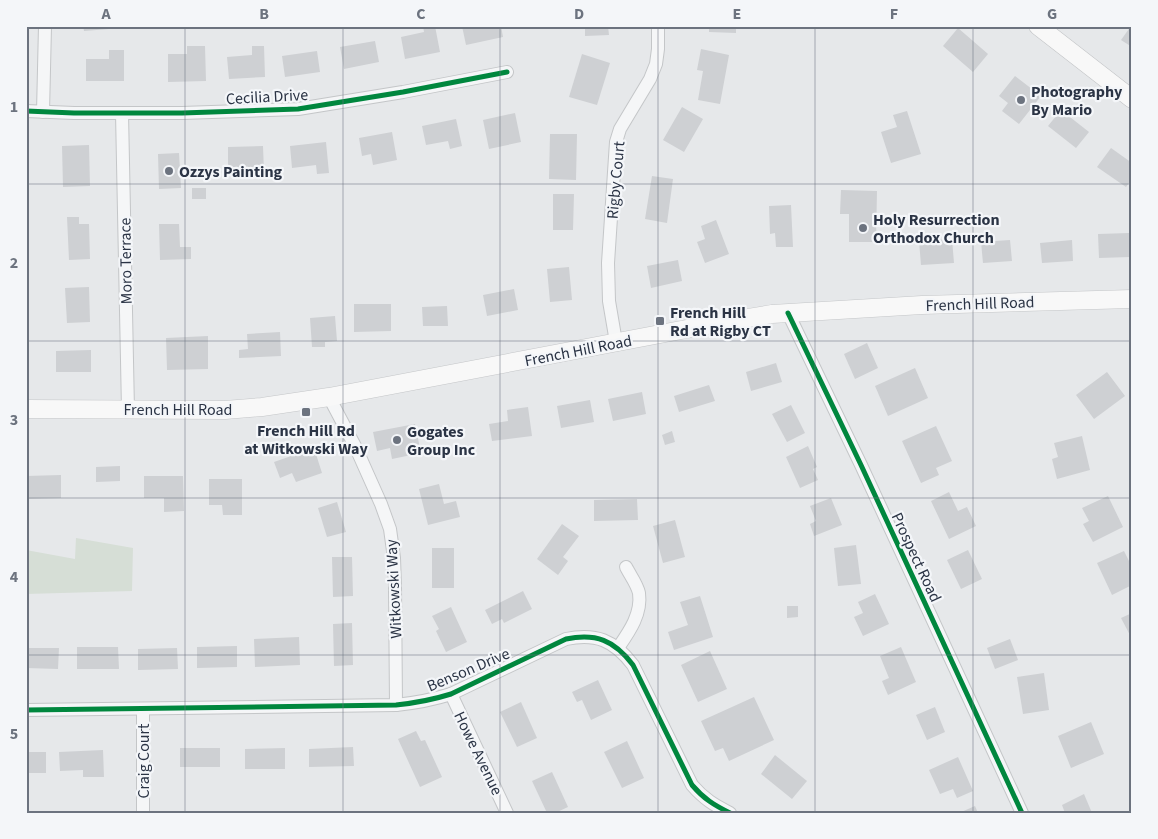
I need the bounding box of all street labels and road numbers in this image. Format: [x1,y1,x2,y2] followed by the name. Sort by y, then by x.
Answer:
[225,84,309,110] street label: Cecilia Drive
[602,140,630,220] street label: Rigby Court
[114,217,138,305] street label: Moro Terrace
[925,291,1035,317] street label: French Hill Road
[523,330,634,372] street label: French Hill Road
[124,399,232,421] street label: French Hill Road
[886,509,946,606] street label: Prospect Road
[380,538,408,639] street label: Witkowski Way
[424,643,513,697] street label: Benson Drive
[448,708,508,799] street label: Howe Avenue
[133,723,155,799] street label: Craig Court

